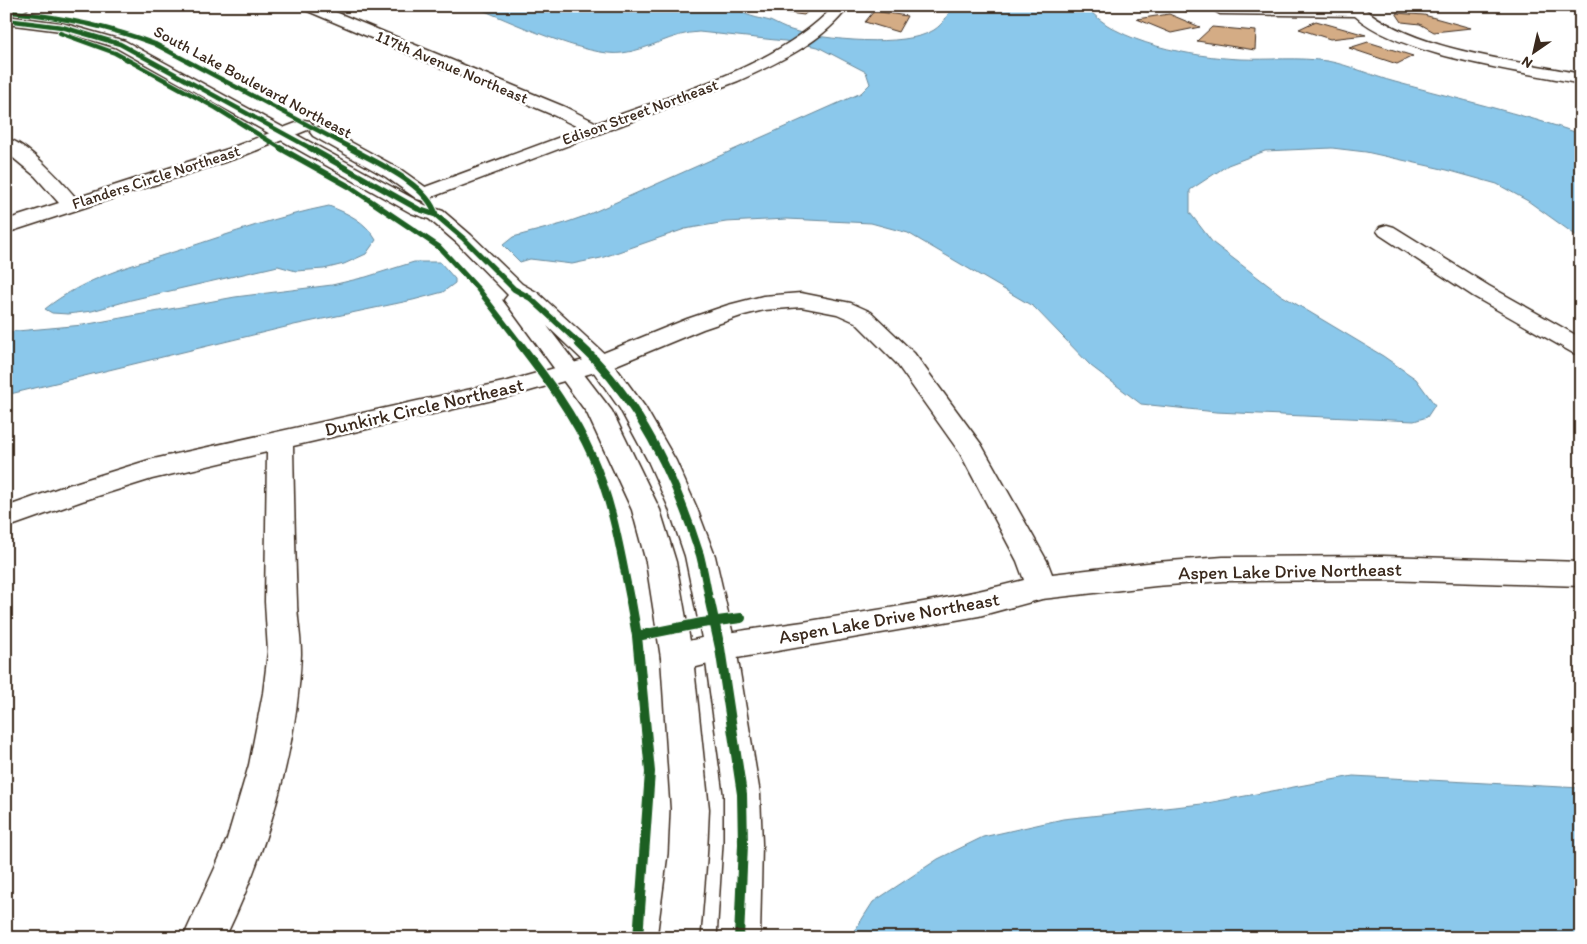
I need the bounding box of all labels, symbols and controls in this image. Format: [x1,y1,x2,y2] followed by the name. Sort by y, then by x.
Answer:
[151,22,355,142] street label: South Lake Boulevard Northeast
[373,26,531,108] street label: 117th Avenue Northeast
[1510,28,1560,78] north arrow
[1518,53,1536,72] text: N
[559,75,721,149] street label: Edison Street Northeast
[70,141,242,213] street label: Flanders Circle Northeast
[322,373,526,441] street label: Dunkirk Circle Northeast
[1178,558,1402,584] street label: Aspen Lake Drive Northeast
[777,587,1001,649] street label: Aspen Lake Drive Northeast

